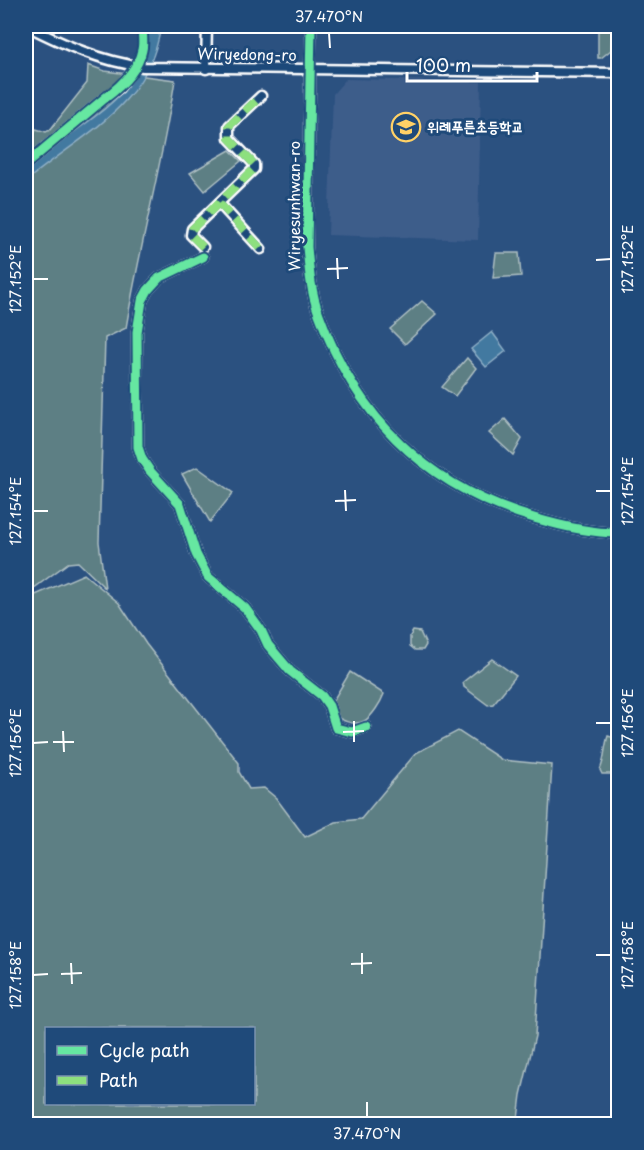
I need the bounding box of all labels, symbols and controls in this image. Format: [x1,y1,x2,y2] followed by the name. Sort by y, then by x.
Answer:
[295,4,363,27] text: 37.470°N
[197,41,297,66] street label: Wiryedong-ro
[407,45,538,83] scale bar
[416,51,471,78] text: 100 m
[390,111,422,143] school or university icon: 위례푸른초등학교
[427,114,524,137] place label: 위례푸른초등학교
[282,141,305,271] street label: Wiryesunhwan-ro
[615,224,638,294] text: 127.152°E
[3,244,26,314] text: 127.152°E
[615,457,638,525] text: 127.154°E
[3,477,26,545] text: 127.154°E
[615,688,638,758] text: 127.156°E
[3,708,26,778] text: 127.156°E
[615,921,638,989] text: 127.158°E
[3,941,26,1009] text: 127.158°E
[45,1027,255,1105] legend
[99,1036,190,1063] text: Cycle path
[99,1066,138,1093] text: Path
[333,1121,401,1144] text: 37.470°N

